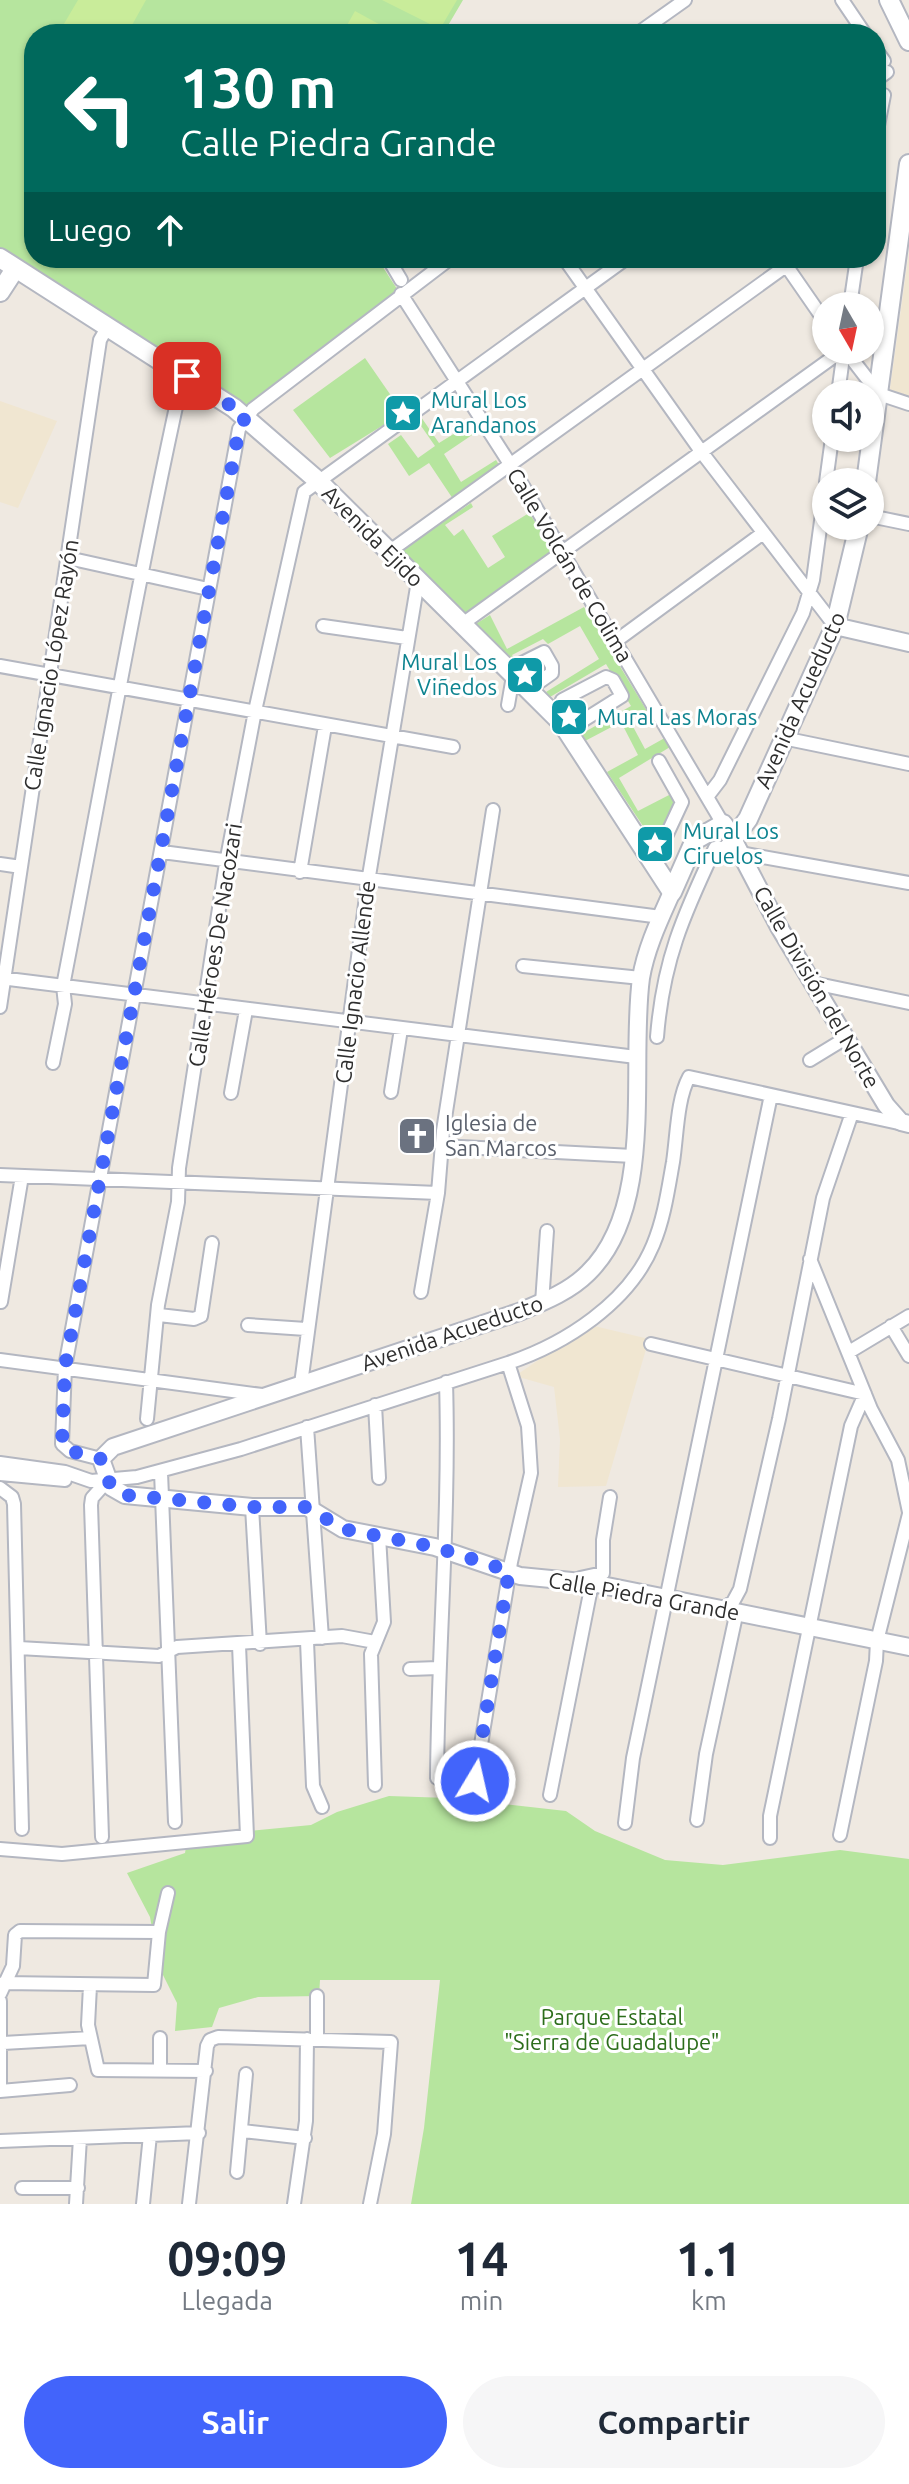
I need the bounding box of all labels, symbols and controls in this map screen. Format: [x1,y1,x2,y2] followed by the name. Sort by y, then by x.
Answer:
[48,56,152,160] icon: left
[180,56,336,119] text: 130 m
[180,122,497,163] text: Calle Piedra Grande
[148,208,192,252] icon: ahead
[48,213,132,247] text: Luego
[812,292,884,364] north arrow
[812,292,884,540] map controls
[153,342,221,410] pin
[165,354,209,398] icon: arrive
[812,380,884,452] button: sound
[431,387,537,437] place label: Mural Los Arandanos
[382,392,424,434] place icon: Mural Los Arandanos
[502,463,638,666] street label: Calle Volcán de Colima
[812,468,884,540] button: layers
[318,480,429,591] street label: Avenida Ejido
[18,537,83,792] street label: Calle Ignacio López Rayón
[749,608,850,792] street label: Avenida Acueducto
[401,649,497,699] place label: Mural Los Viñedos
[504,654,546,696] place icon: Mural Los Viñedos
[548,696,590,738] place icon: Mural Las Moras
[597,704,757,729] place label: Mural Las Moras
[683,818,779,868] place label: Mural Los Ciruelos
[183,821,246,1069] street label: Calle Héroes De Nacozari
[634,823,676,865] place icon: Mural Los Ciruelos
[330,879,379,1085] street label: Calle Ignacio Allende
[749,881,886,1092] street label: Calle División del Norte
[445,1110,557,1160] place label: Iglesia de San Marcos
[396,1115,438,1157] church icon: Iglesia de San Marcos
[358,1290,546,1375] street label: Avenida Acueducto
[547,1566,742,1625] street label: Calle Piedra Grande
[433,1739,517,1823] position arrow
[504,2004,720,2054] park label: Parque Estatal "Sierra de Guadalupe"
[167,2231,287,2285] text: 09:09
[454,2231,509,2285] text: 14
[676,2231,742,2285] text: 1.1
[182,2286,273,2315] text: Llegada
[460,2286,503,2315] text: min
[691,2286,727,2315] text: km
[24,2376,447,2468] button: Salir
[463,2376,885,2468] button: Compartir

